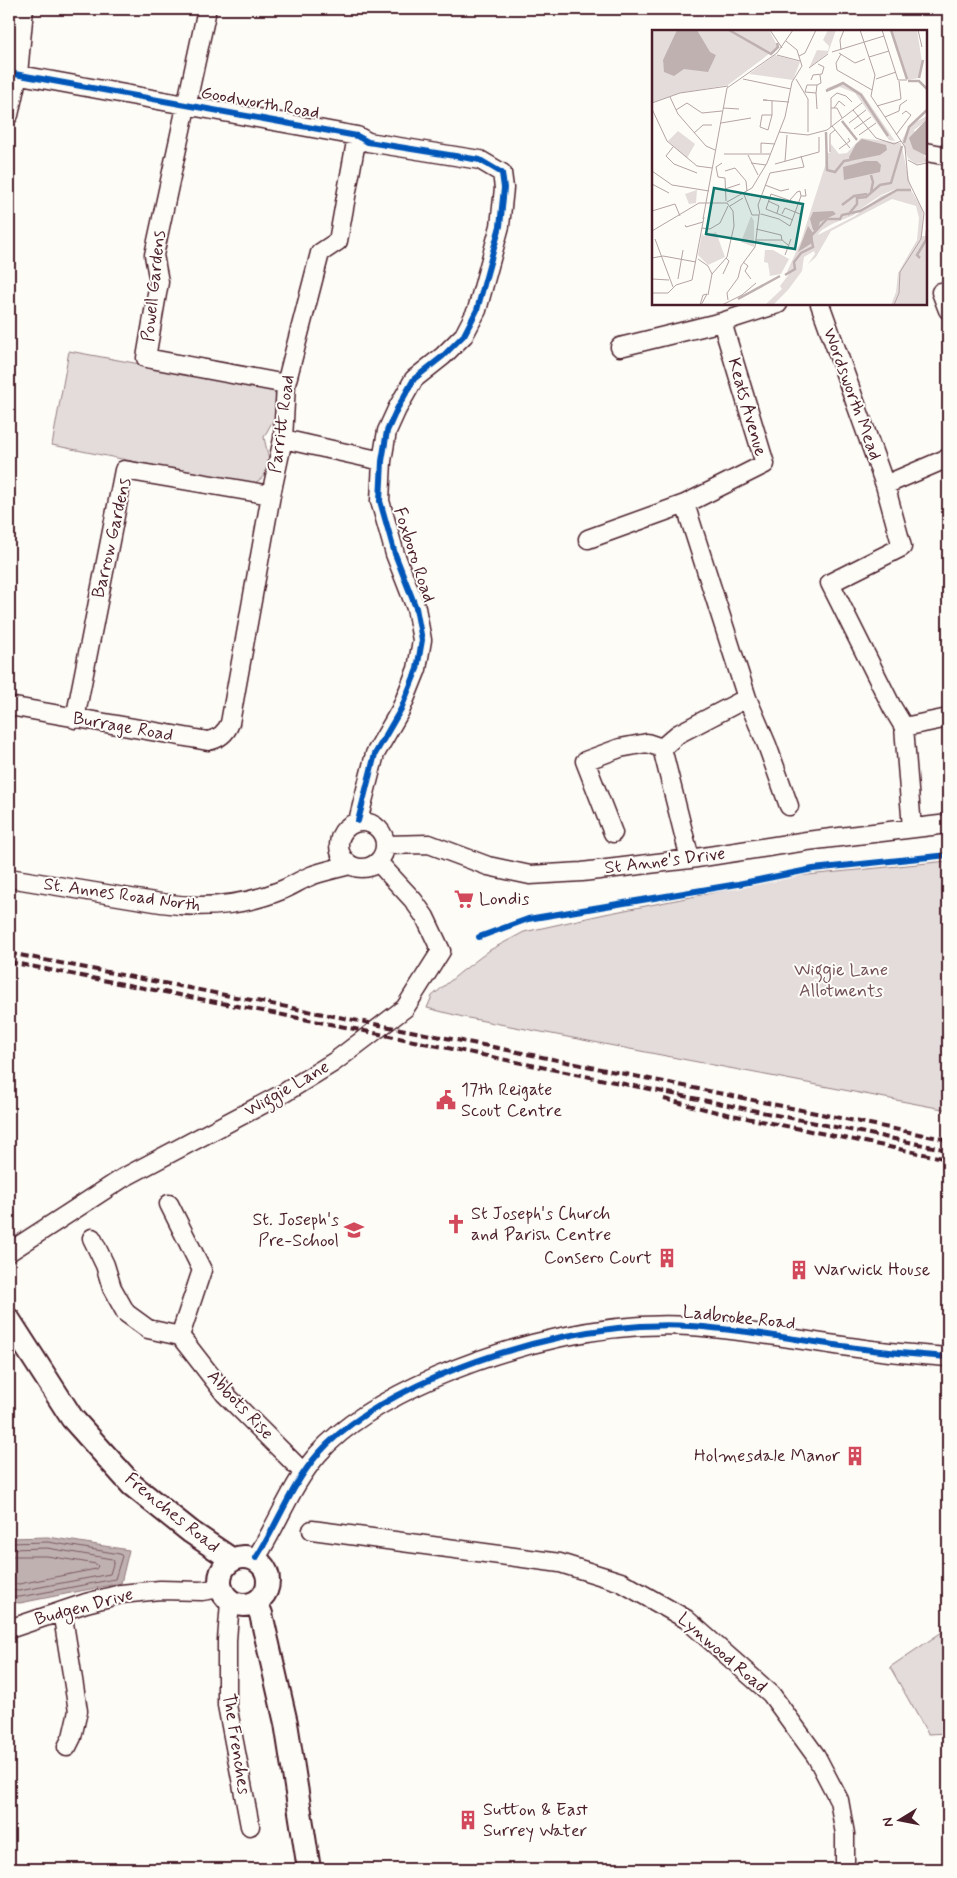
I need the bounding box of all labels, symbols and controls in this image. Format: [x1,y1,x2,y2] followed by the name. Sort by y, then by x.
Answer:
[652,30,927,305] inset map
[199,81,321,125] street label: Goodworth Road
[136,229,172,343] street label: Powell Gardens
[817,325,887,463] street label: Wordsworth Mead
[722,355,772,459] street label: Keats Avenue
[263,373,301,475] street label: Parritt Road
[87,476,137,600] street label: Barrow Gardens
[387,504,441,606] street label: Foxboro Road
[71,706,175,748] street label: Burrage Road
[603,842,727,880] street label: St Anne's Drive
[42,872,202,918] street label: St. Annes Road North
[479,887,529,911] place label: Londis
[453,888,475,910] supermarket icon: Londis
[794,958,888,1003] park label: Wiggie Lane Allotments
[240,1055,335,1125] street label: Wiggie Lane
[461,1078,562,1123] place label: 17th Reigate Scout Centre
[435,1089,457,1111] public building icon: 17th Reigate Scout Centre
[471,1202,611,1247] place label: St Joseph's Church and Parish Centre
[252,1208,339,1253] place label: St. Joseph's Pre-School
[445,1213,467,1235] church icon: St Joseph's Church and Parish Centre
[343,1219,365,1241] school or university icon: St. Joseph's Pre-School
[544,1246,652,1270] place label: Consero Court
[656,1247,678,1269] building icon: Consero Court
[814,1258,930,1282] place label: Warwick House
[788,1259,810,1281] building icon: Warwick House
[681,1300,797,1336] street label: Ladbroke Road
[201,1365,279,1445] street label: Abbots Rise
[694,1444,841,1468] place label: Holmesdale Manor
[844,1445,866,1467] building icon: Holmesdale Manor
[119,1467,225,1559] street label: Frenches Road
[32,1582,136,1633] street label: Budgen Drive
[672,1607,772,1699] street label: Lynwood Road
[216,1692,256,1796] street label: The Frenches
[874,1796,924,1846] north arrow
[483,1798,588,1843] place label: Sutton & East Surrey Water
[457,1809,479,1831] building icon: Sutton & East Surrey Water
[879,1816,898,1828] text: N

